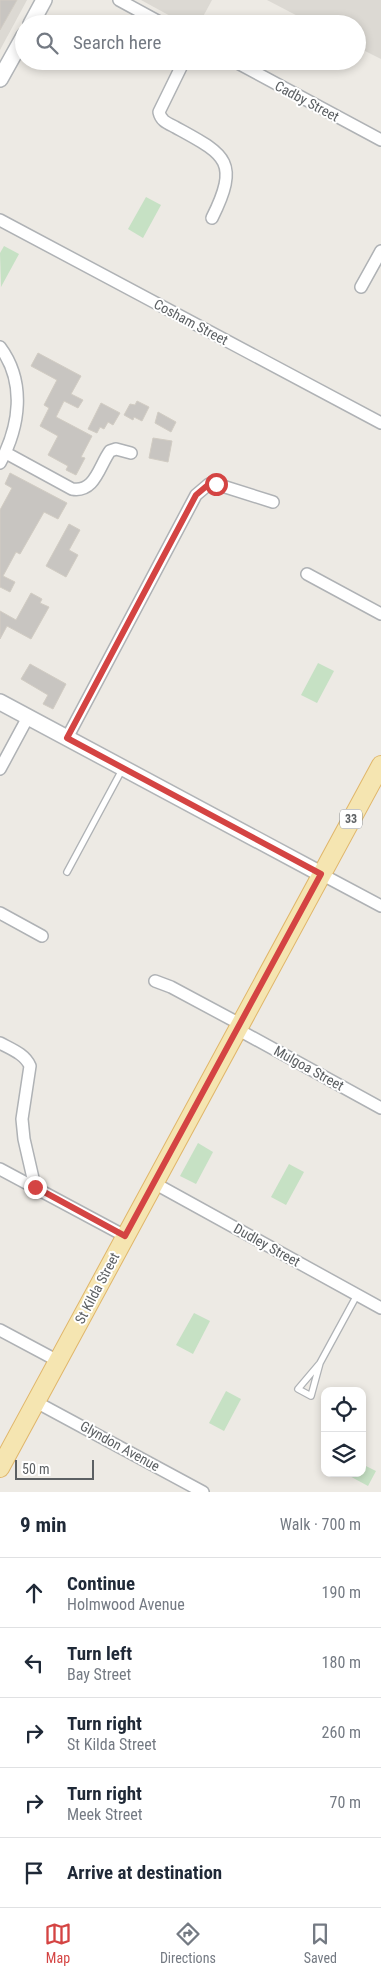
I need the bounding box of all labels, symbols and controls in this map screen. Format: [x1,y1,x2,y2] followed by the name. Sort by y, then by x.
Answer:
[15,15,366,70] search box
[33,29,61,57] icon: search
[73,31,161,54] text: Search here
[272,77,342,125] street label: Cadby Street
[151,296,231,348] street label: Cosham Street
[205,473,228,496] route start
[340,810,362,829] road number: 33
[271,1042,347,1094] street label: Mulgoa Street
[24,1176,47,1199] route end
[231,1220,303,1270] street label: Dudley Street
[72,1250,122,1326] street label: St Kilda Street
[321,1387,366,1477] map controls
[321,1387,366,1432] button: locate
[77,1418,163,1475] street label: Glyndon Avenue
[321,1432,366,1477] button: layers
[15,1457,94,1480] scale bar
[22,1461,50,1477] text: 50 m
[20,1513,67,1537] text: 9 min
[280,1515,361,1534] text: Walk · 700 m
[67,1572,135,1595] text: Continue
[20,1579,48,1607] icon: ahead
[322,1583,361,1602] text: 190 m
[67,1595,185,1614] text: Holmwood Avenue
[67,1642,132,1665] text: Turn left
[20,1649,48,1677] icon: left
[322,1653,361,1672] text: 180 m
[67,1665,131,1684] text: Bay Street
[67,1712,142,1735] text: Turn right
[20,1719,48,1747] icon: right
[322,1723,361,1742] text: 260 m
[67,1735,157,1754] text: St Kilda Street
[67,1782,142,1805] text: Turn right
[20,1789,48,1817] icon: right
[329,1793,361,1812] text: 70 m
[67,1805,142,1824] text: Meek Street
[20,1859,48,1887] icon: arrive
[67,1861,222,1884] text: Arrive at destination
[44,1920,72,1966] tab: Map
[160,1920,216,1966] tab: Directions
[304,1920,337,1966] tab: Saved

